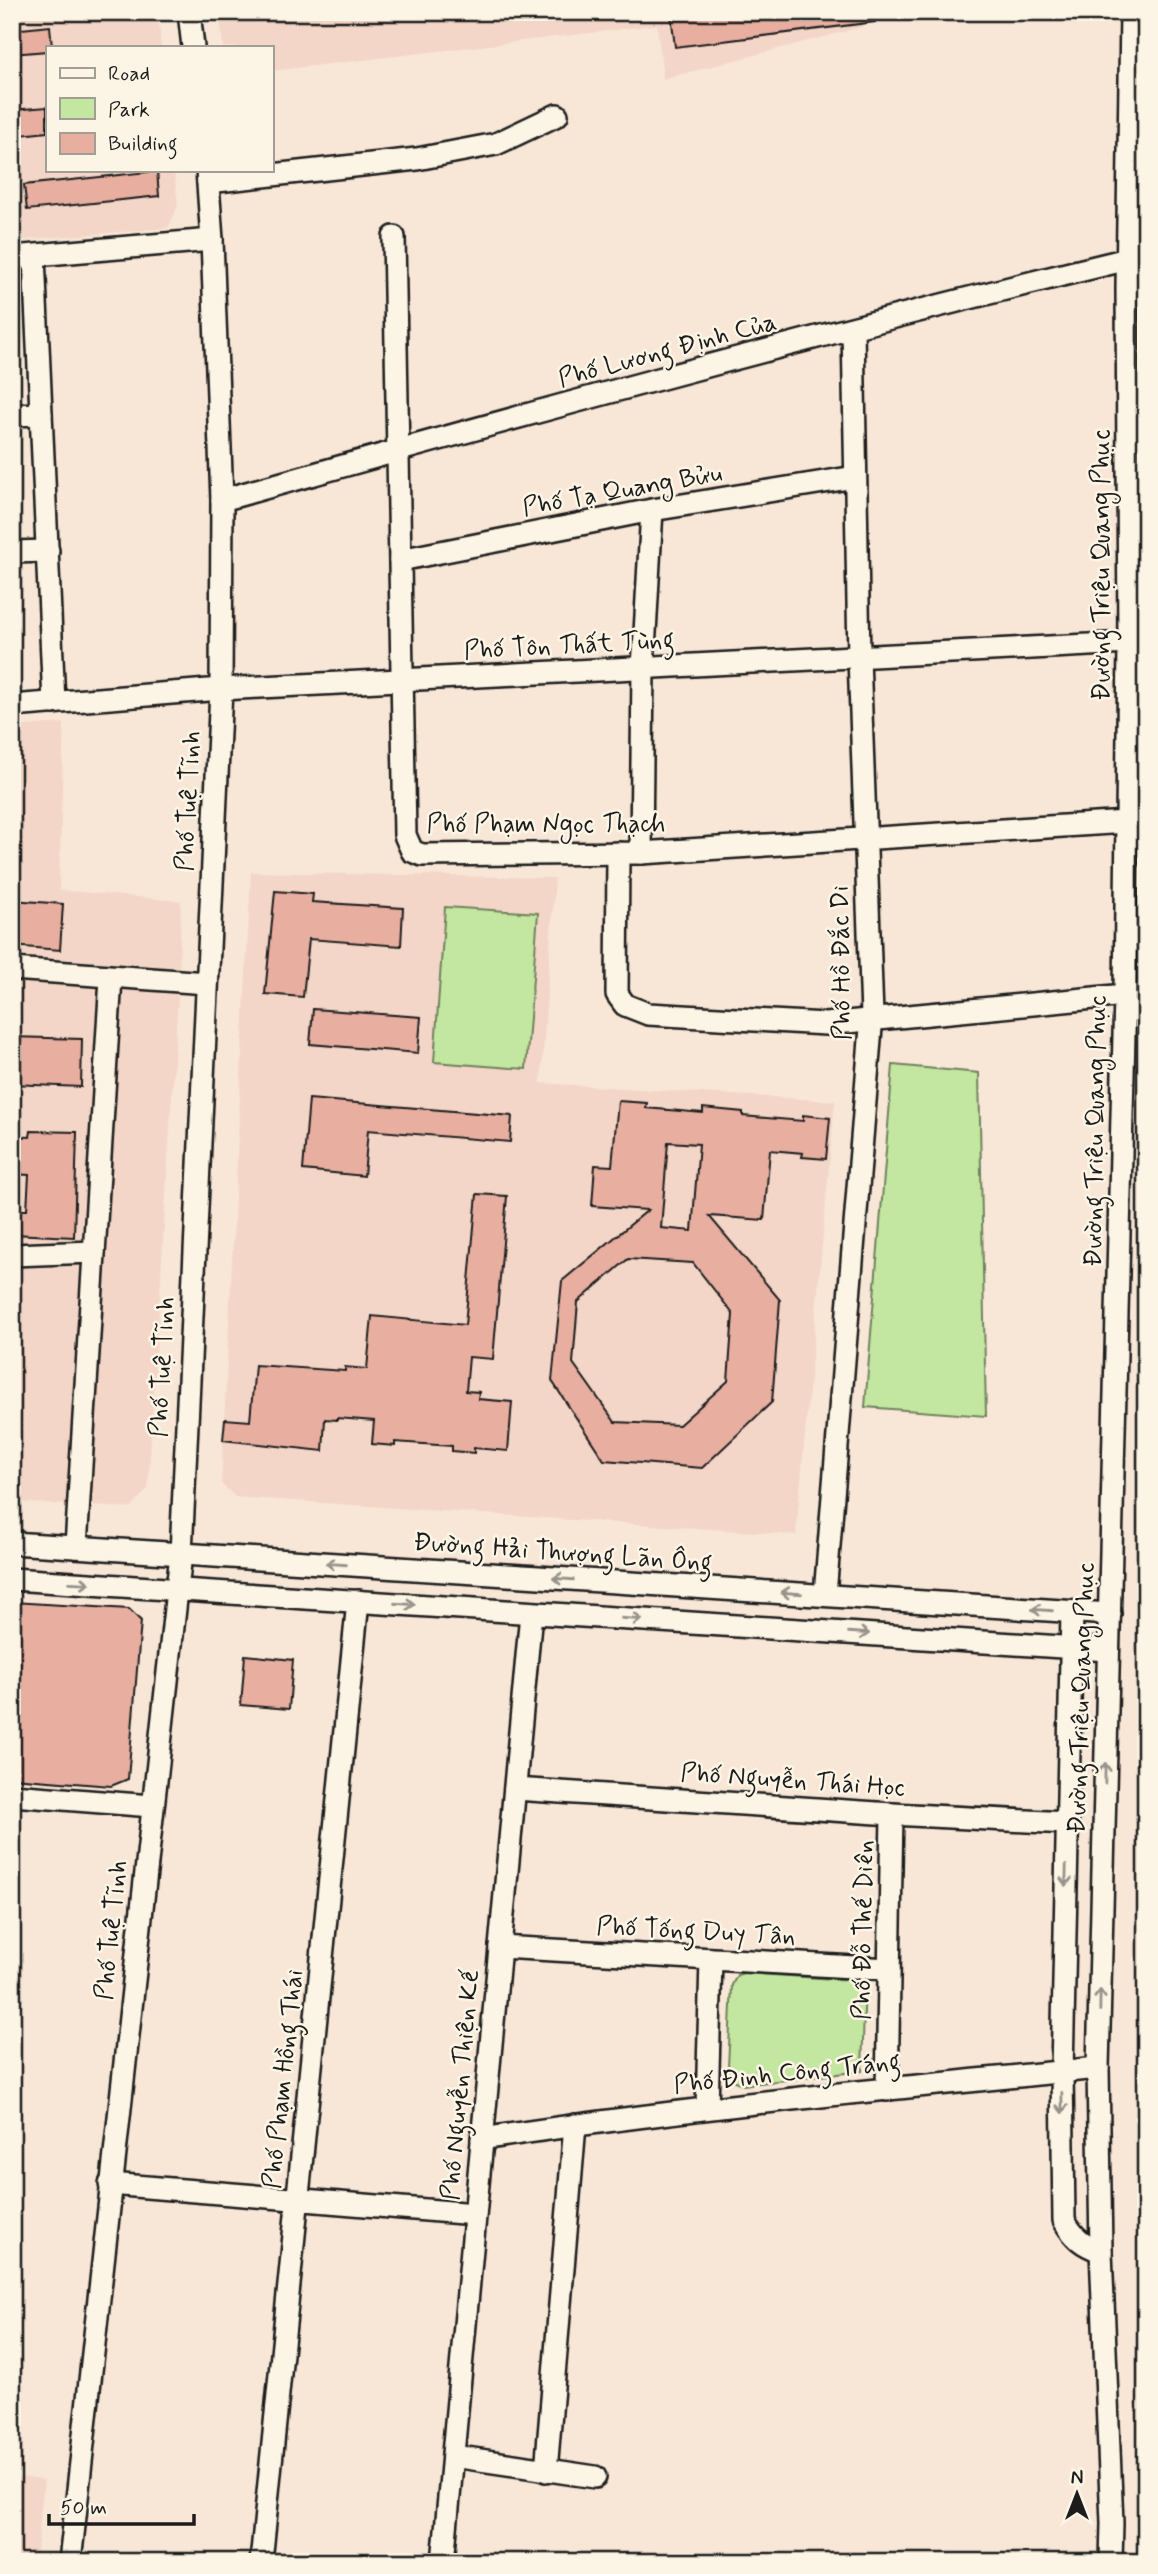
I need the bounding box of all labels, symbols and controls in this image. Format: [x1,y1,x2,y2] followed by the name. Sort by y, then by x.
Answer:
[46,46,273,172] legend
[108,60,150,88] text: Road
[108,96,150,124] text: Park
[108,130,178,160] text: Building
[554,305,781,399] street label: Phố Lương Định Của
[1085,429,1122,701] street label: Đường Triệu Quang Phục
[520,457,725,527] street label: Phố Tạ Quang Bửu
[463,624,675,671] street label: Phố Tôn Thất Tùng
[168,730,210,872] street label: Phố Tuệ Tĩnh
[426,808,666,844] street label: Phố Phạm Ngọc Thạch
[824,885,860,1041] street label: Phố Hồ Đắc Di
[1077,995,1118,1267] street label: Đường Triệu Quang Phục
[142,1296,184,1438] street label: Phố Tuệ Tĩnh
[412,1526,714,1583] street label: Đường Hải Thượng Lãn Ông
[326,1557,348,1570] one-way arrow
[1060,1562,1107,1834] street label: Đường Triệu Quang Phục
[552,1572,575,1585] one-way arrow
[69,1576,92,1589] one-way arrow
[780,1586,802,1599] one-way arrow
[393,1598,416,1611] one-way arrow
[1031,1603,1054,1616] one-way arrow
[620,1613,643,1626] one-way arrow
[847,1627,870,1640] one-way arrow
[679,1756,906,1809] street label: Phố Nguyễn Thái Học
[1099,1762,1112,1785] one-way arrow
[845,1840,883,2020] street label: Phố Đỗ Thế Diên
[88,1859,136,2002] street label: Phố Tuệ Tĩnh
[1059,1864,1073,1887] one-way arrow
[595,1910,796,1957] street label: Phố Tống Duy Tân
[256,1968,315,2191] street label: Phố Phạm Hồng Thái
[434,1968,491,2202] street label: Phố Nguyễn Thiện Kế
[1093,1989,1106,2012] one-way arrow
[672,2045,903,2106] street label: Phố Đinh Công Tráng
[1056,2091,1069,2114] one-way arrow
[1042,2458,1112,2528] north arrow
[1071,2466,1083,2491] text: N
[49,2483,194,2527] scale bar
[60,2494,107,2522] text: 50 m

